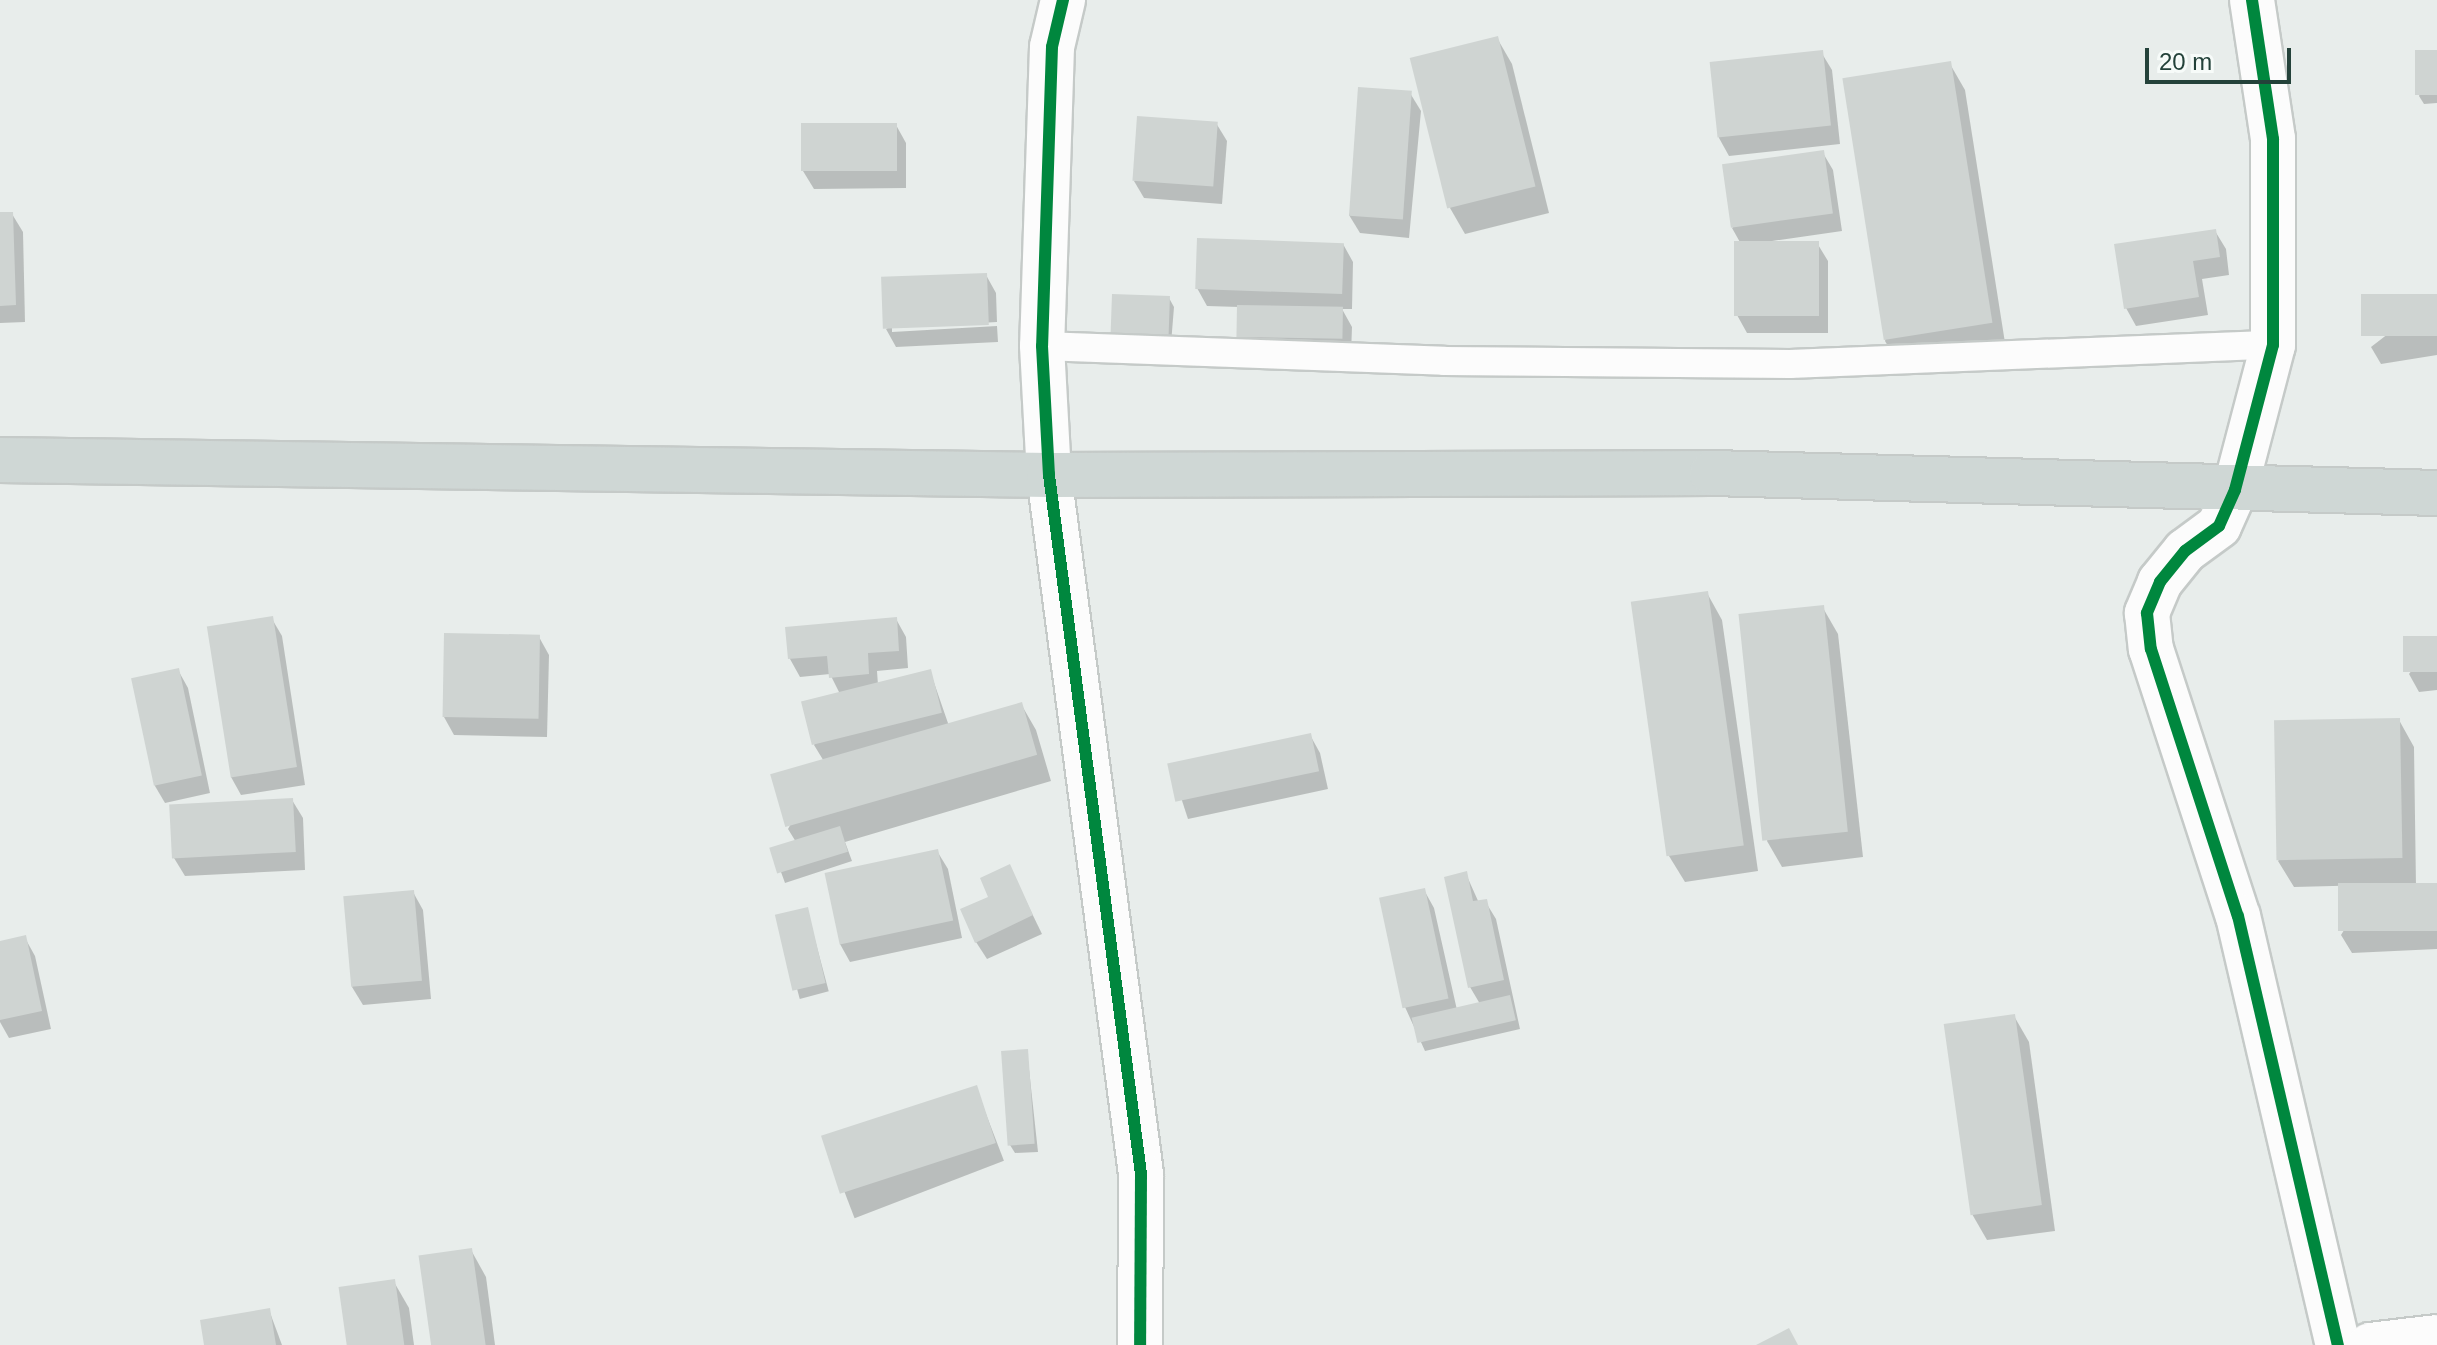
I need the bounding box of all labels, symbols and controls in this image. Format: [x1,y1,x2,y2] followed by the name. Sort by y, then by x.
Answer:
[2149,32,2295,82] scale bar
[2159,48,2212,75] text: 20 m

